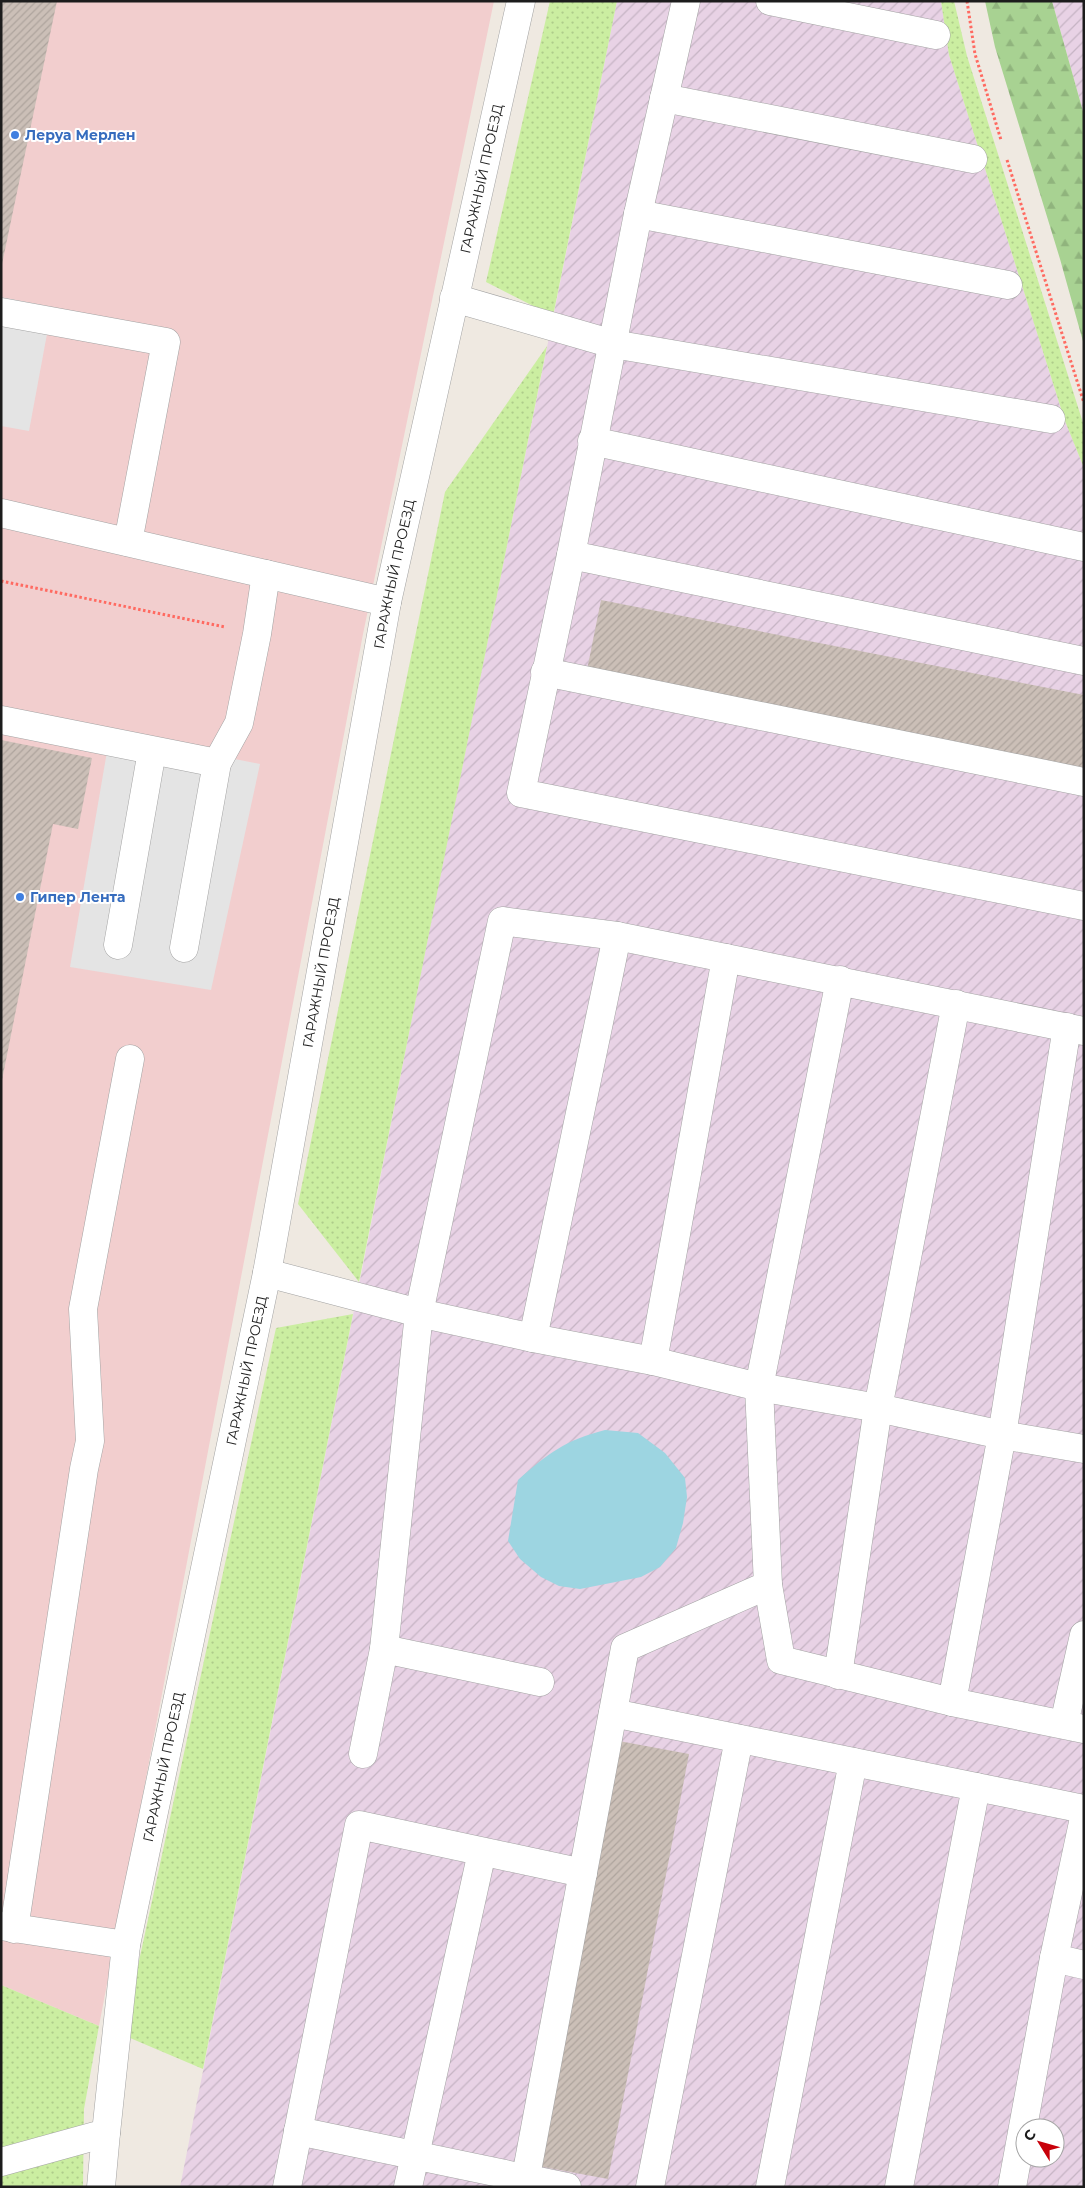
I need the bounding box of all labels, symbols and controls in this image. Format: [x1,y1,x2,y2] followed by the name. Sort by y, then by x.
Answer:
[456,102,507,255] street label: ГАРАЖНЫЙ ПРОЕЗД
[25,126,136,144] place label: Леруа Мерлен
[9,129,21,141] marker: Леруа Мерлен
[370,497,419,651] street label: ГАРАЖНЫЙ ПРОЕЗД
[30,888,126,906] place label: Гипер Лента
[14,891,26,903] marker: Гипер Лента
[298,896,343,1049] street label: ГАРАЖНЫЙ ПРОЕЗД
[222,1294,271,1447] street label: ГАРАЖНЫЙ ПРОЕЗД
[139,1690,188,1844] street label: ГАРАЖНЫЙ ПРОЕЗД
[1015,2118,1065,2168] north arrow
[1019,2126,1040,2145] text: С

